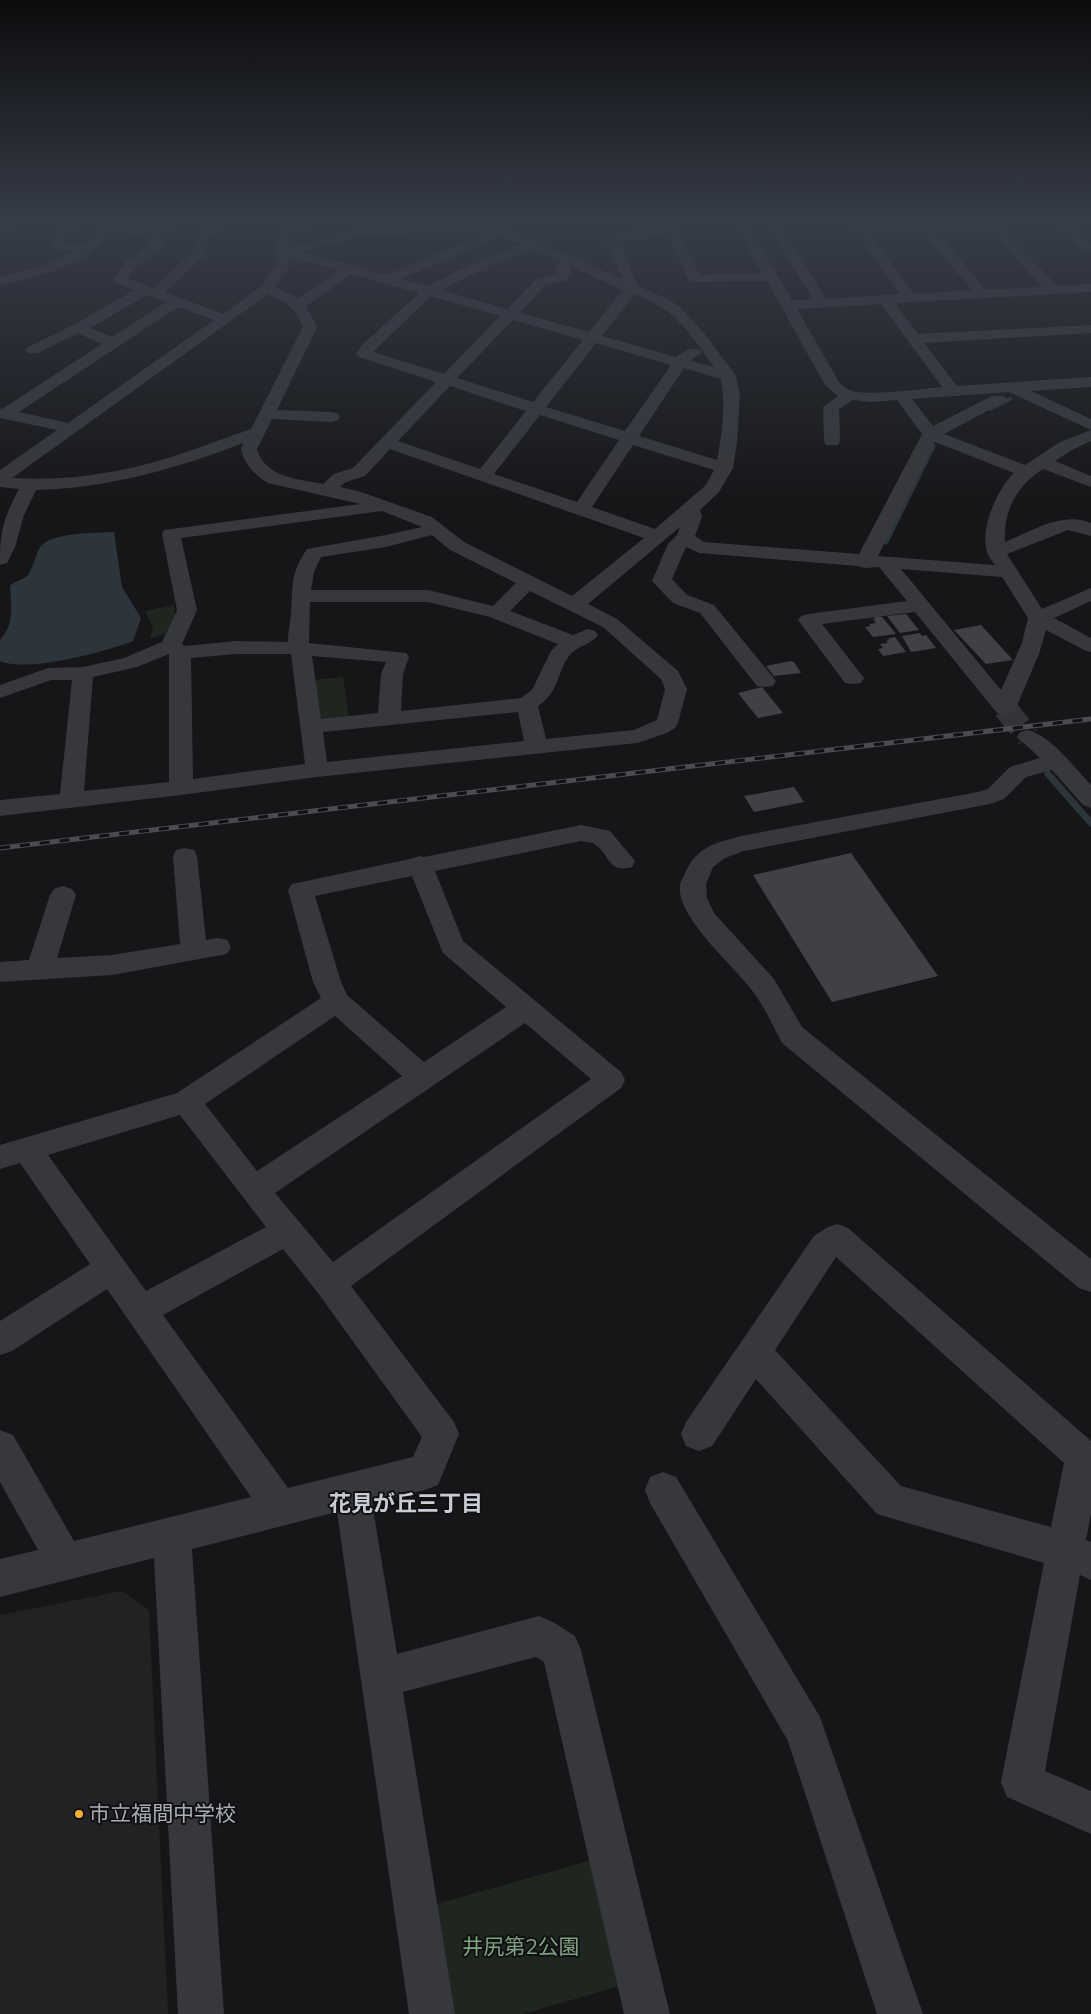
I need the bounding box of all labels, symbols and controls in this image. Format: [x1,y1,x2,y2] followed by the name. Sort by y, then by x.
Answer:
[329,1489,483,1517] district label: 花見が丘三丁目
[89,1800,236,1826] place label: 市立福間中学校
[73,1808,85,1820] marker: 市立福間中学校
[462,1933,580,1959] park label: 井尻第2公園

